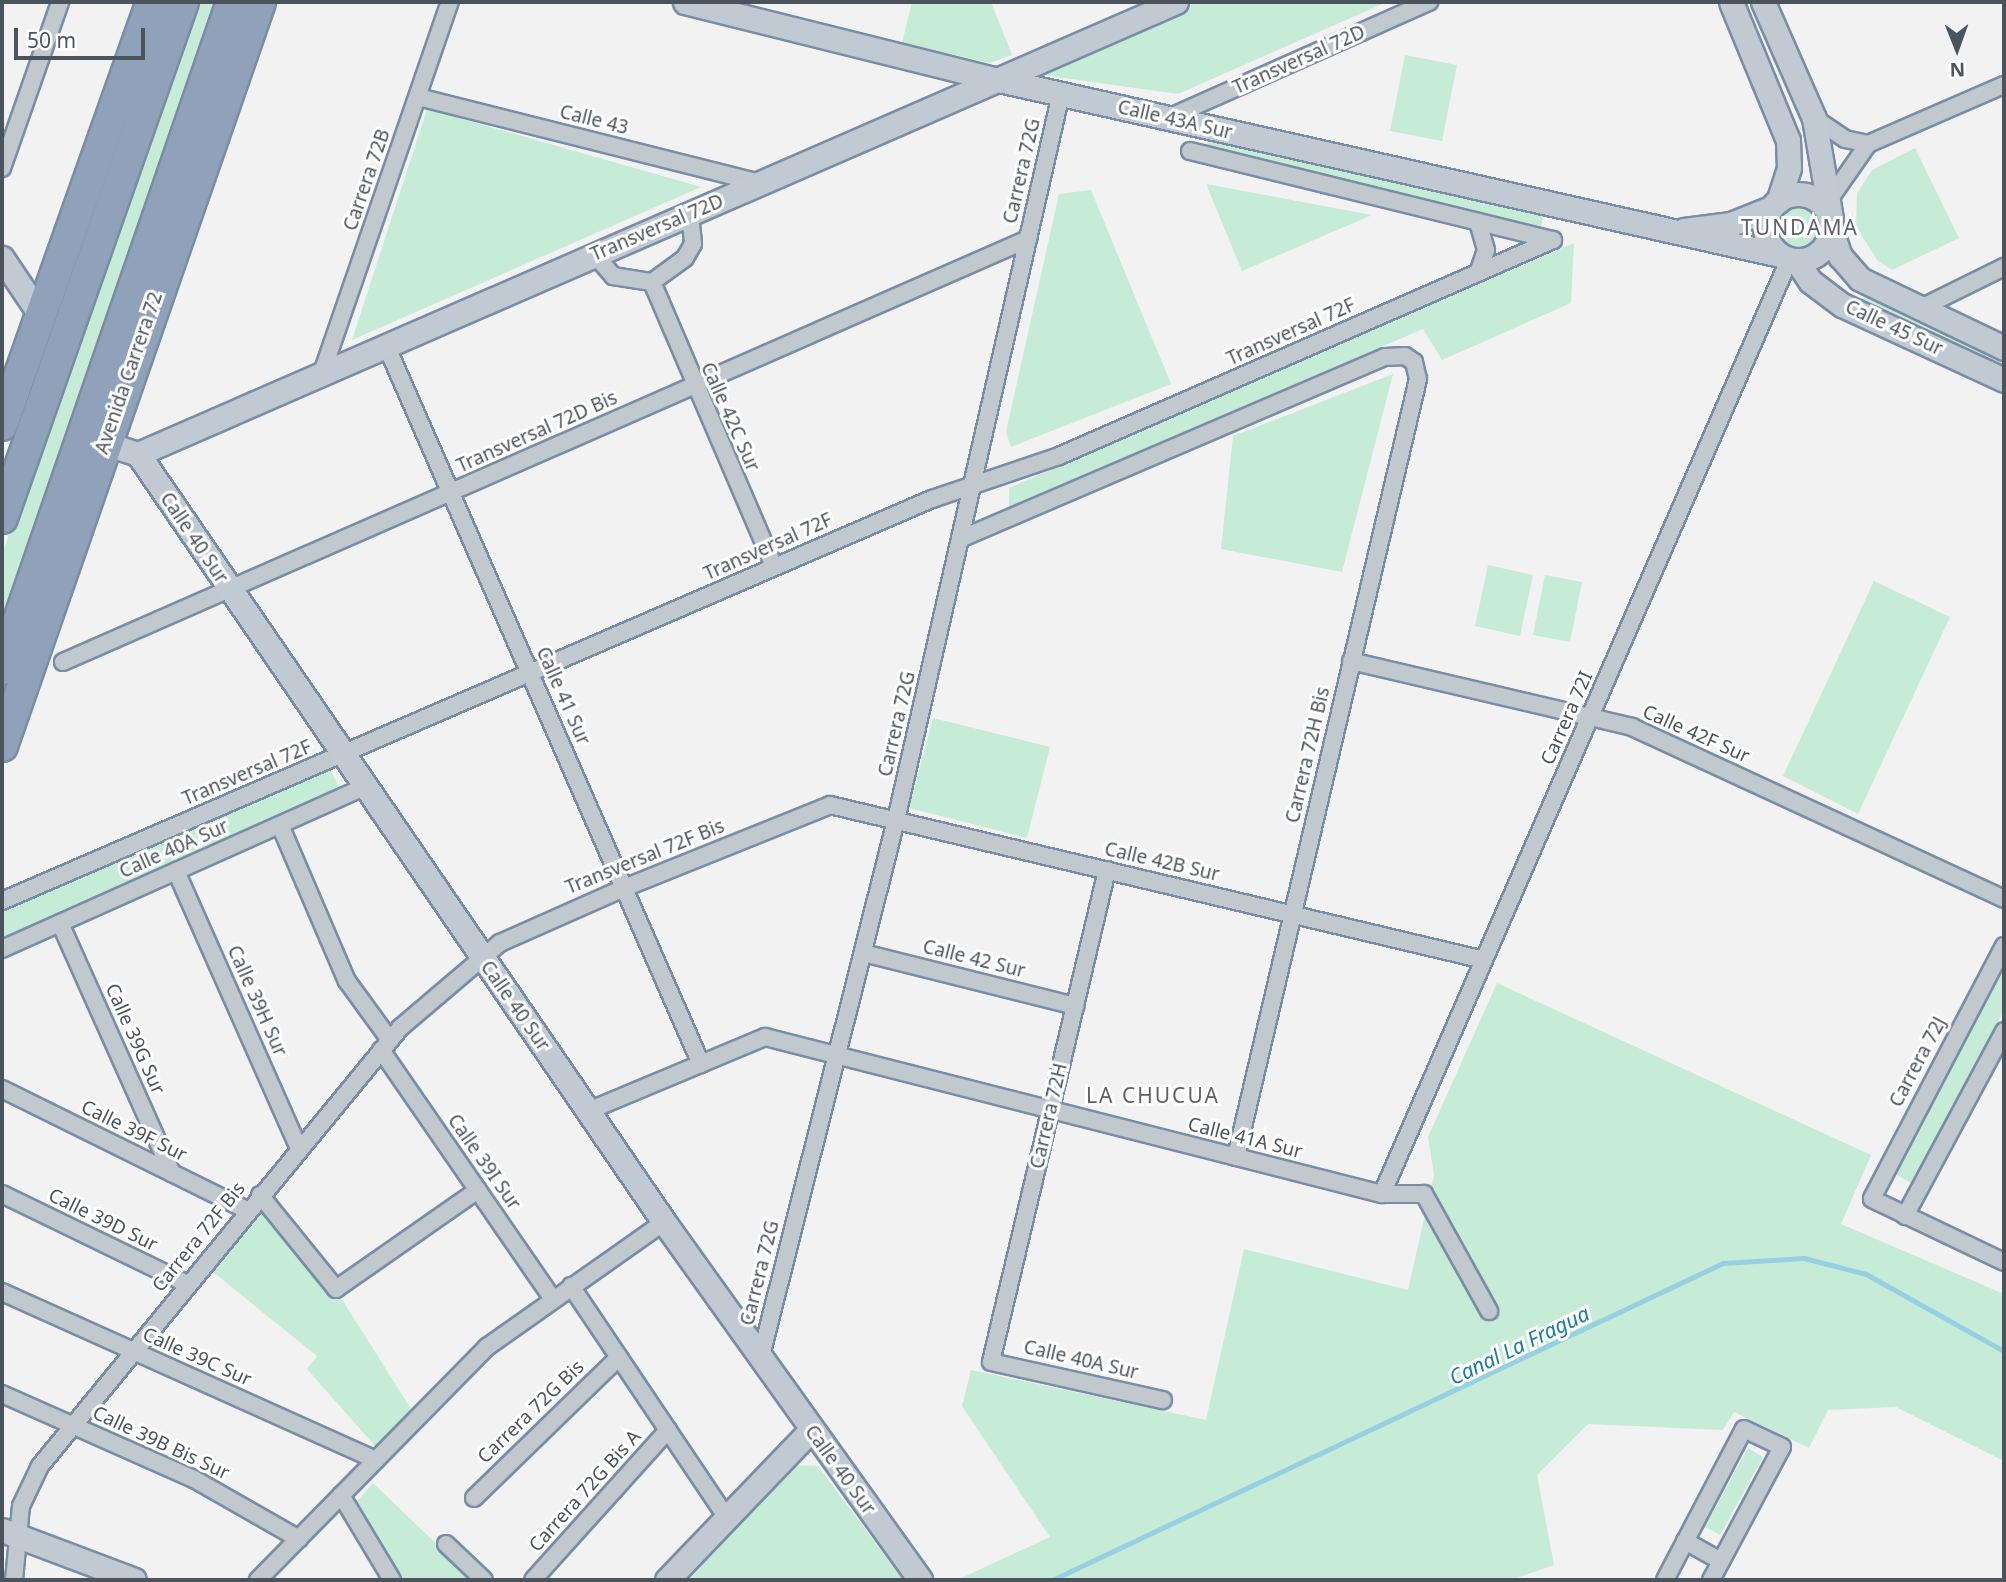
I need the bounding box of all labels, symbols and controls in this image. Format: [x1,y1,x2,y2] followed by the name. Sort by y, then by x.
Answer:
[18,14,149,58] scale bar
[1922,14,1992,84] north arrow
[1229,21,1369,99] street label: Transversal 72D
[27,26,76,54] text: 50 m
[1949,57,1965,83] text: N
[1115,96,1235,144] street label: Calle 43A Sur
[557,100,631,140] street label: Calle 43
[999,116,1045,226] street label: Carrera 72G
[339,126,395,234] street label: Carrera 72B
[587,190,727,266] street label: Transversal 72D
[1742,214,1858,240] district label: TUNDAMA
[91,289,167,457] street label: Avenida Carrera 72
[1223,294,1359,370] street label: Transversal 72F
[1842,296,1946,360] street label: Calle 45 Sur
[696,359,764,475] street label: Calle 42C Sur
[453,386,621,478] street label: Transversal 72D Bis
[155,488,233,588] street label: Calle 40 Sur
[700,509,836,585] street label: Transversal 72F
[531,643,595,749] street label: Calle 41 Sur
[1536,668,1598,768] street label: Carrera 72I
[874,669,920,779] street label: Carrera 72G
[1281,685,1335,825] street label: Carrera 72H Bis
[1639,700,1753,768] street label: Calle 42F Sur
[179,736,315,810] street label: Transversal 72F
[116,815,232,883] street label: Calle 40A Sur
[562,815,728,899] street label: Transversal 72F Bis
[1102,838,1222,886] street label: Calle 42B Sur
[920,935,1028,983] street label: Calle 42 Sur
[222,942,292,1060] street label: Calle 39H Sur
[476,957,554,1055] street label: Calle 40 Sur
[100,980,170,1098] street label: Calle 39G Sur
[1885,1013,1951,1111] street label: Carrera 72J
[1026,1061,1072,1171] street label: Carrera 72H
[1087,1082,1219,1108] district label: LA CHUCUA
[77,1096,191,1166] street label: Calle 39F Sur
[443,1110,525,1214] street label: Calle 39I Sur
[1185,1113,1305,1163] street label: Calle 41A Sur
[148,1178,250,1296] street label: Carrera 72F Bis
[45,1184,161,1256] street label: Calle 39D Sur
[736,1218,784,1328] street label: Carrera 72G
[1445,1300,1593,1390] water label: Canal La Fragua
[139,1323,255,1391] street label: Calle 39C Sur
[1021,1336,1141,1384] street label: Calle 40A Sur
[473,1356,589,1468] street label: Carrera 72G Bis
[89,1401,233,1485] street label: Calle 39B Bis Sur
[800,1421,880,1519] street label: Calle 40 Sur
[524,1426,646,1556] street label: Carrera 72G Bis A

